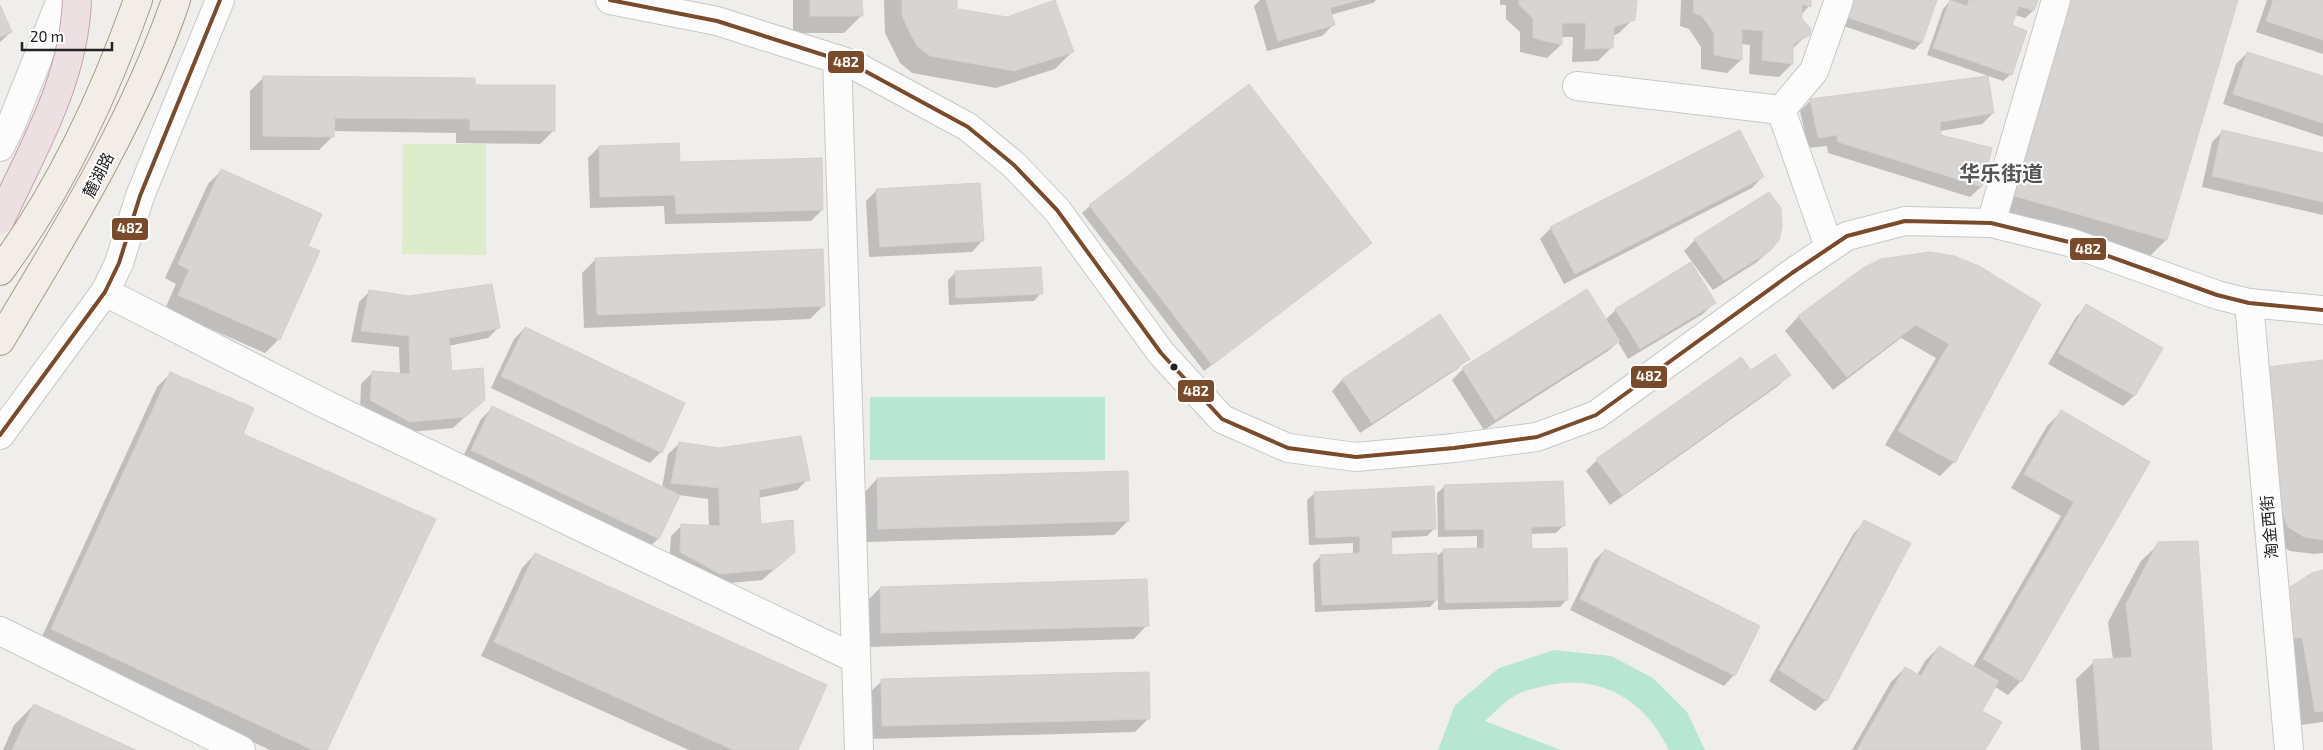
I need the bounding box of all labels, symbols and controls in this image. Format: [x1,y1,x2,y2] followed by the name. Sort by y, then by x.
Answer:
[22,20,112,52] scale bar
[30,27,64,45] text: 20 m
[827,50,865,74] line badge: 482
[833,53,859,70] text: 482
[78,149,117,200] street label: 麓湖路
[1959,160,2043,185] district label: 华乐街道
[111,217,149,241] line badge: 482
[117,219,143,236] text: 482
[2069,237,2107,261] line badge: 482
[2075,240,2101,257] text: 482
[1169,362,1179,372] unlabelled marker
[1630,365,1668,389] line badge: 482
[1636,367,1662,384] text: 482
[1177,379,1215,403] line badge: 482
[1183,382,1209,399] text: 482
[2256,494,2281,560] street label: 淘金西街

